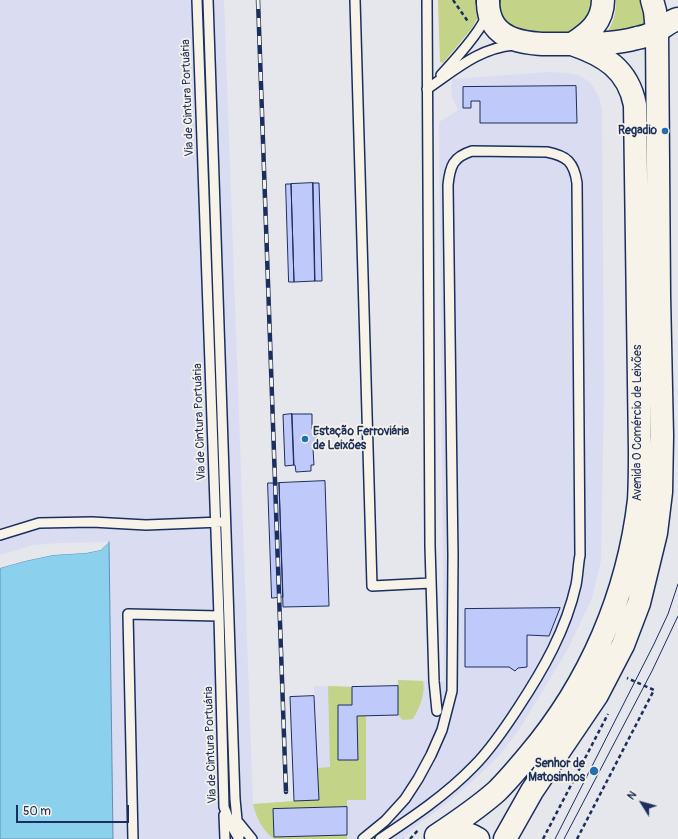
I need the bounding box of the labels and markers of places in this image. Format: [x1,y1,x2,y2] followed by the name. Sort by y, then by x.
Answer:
[618,124,657,138] place label: Regadio
[660,126,670,136] marker: Regadio
[313,425,409,453] place label: Estação Ferroviária de Leixões
[300,434,310,444] marker: Estação Ferroviária de Leixões
[528,757,585,785] place label: Senhor de Matosinhos
[588,765,600,777] marker: Senhor de Matosinhos

